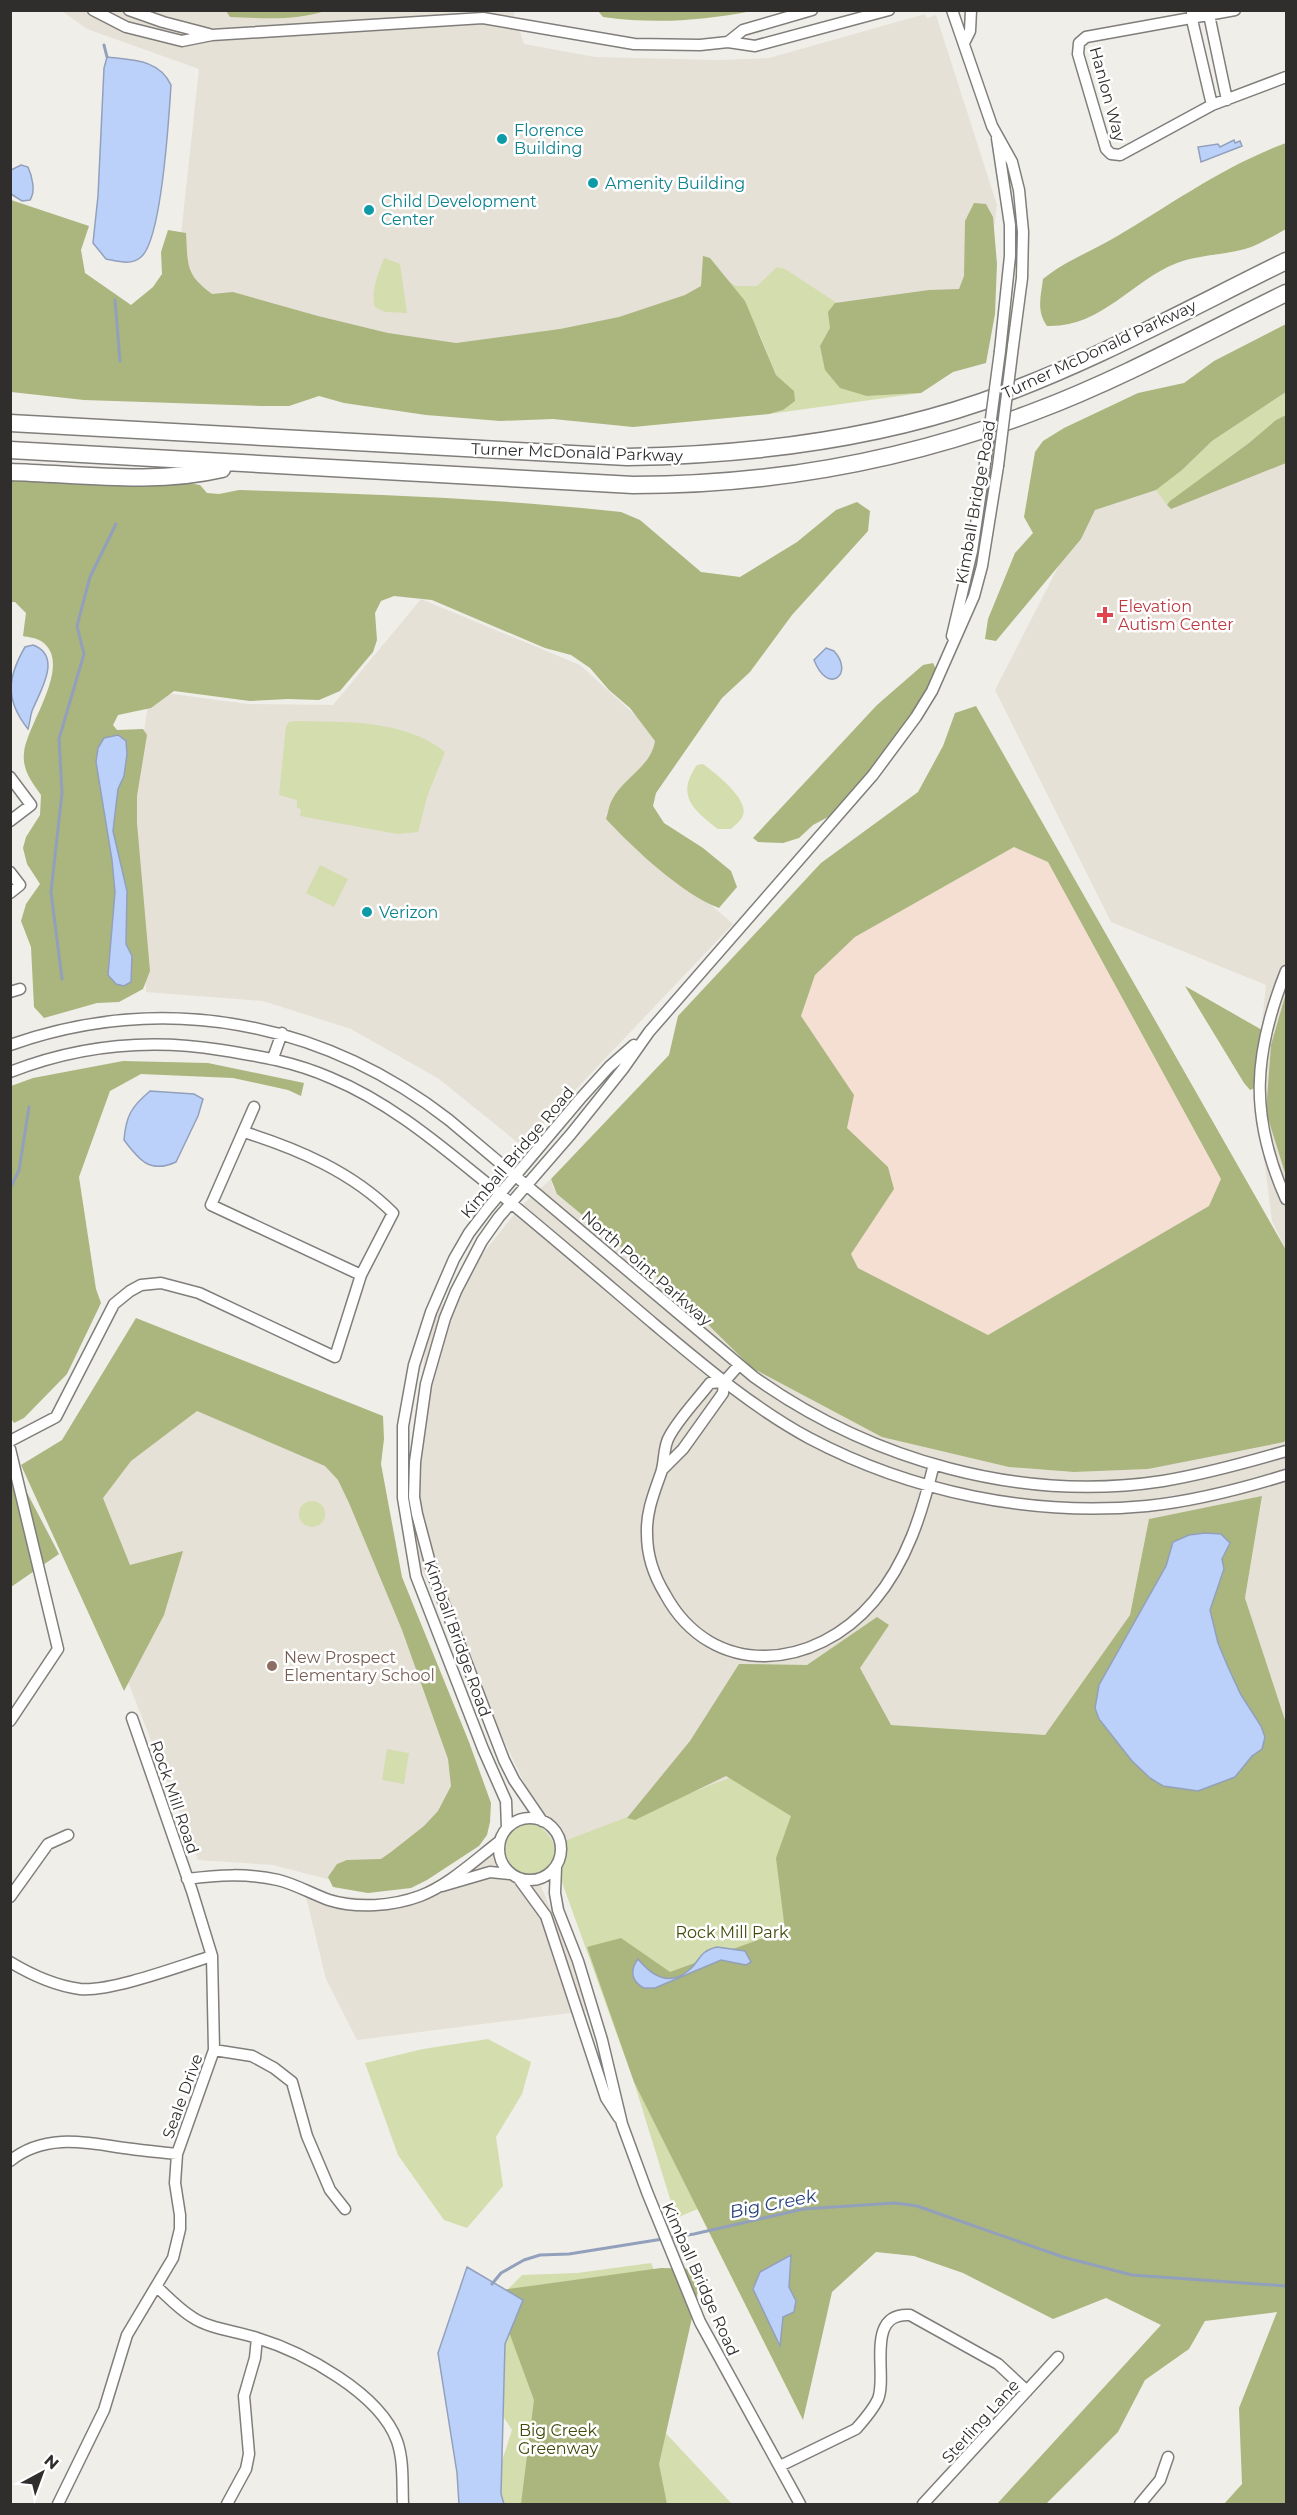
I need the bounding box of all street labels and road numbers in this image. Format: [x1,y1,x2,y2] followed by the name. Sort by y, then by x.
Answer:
[1086,45,1129,144] street label: Hanlon Way
[999,296,1200,403] street label: Turner McDonald Parkway
[952,419,999,585] street label: Kimball Bridge Road
[471,439,684,466] street label: Turner McDonald Parkway
[457,1083,578,1222] street label: Kimball Bridge Road
[578,1207,716,1330] street label: North Point Parkway
[420,1557,495,1719] street label: Kimball Bridge Road
[146,1738,203,1856] street label: Rock Mill Road
[158,2051,207,2141] street label: Seale Drive
[658,2200,743,2359] street label: Kimball Bridge Road
[938,2376,1023,2467] street label: Sterling Lane

